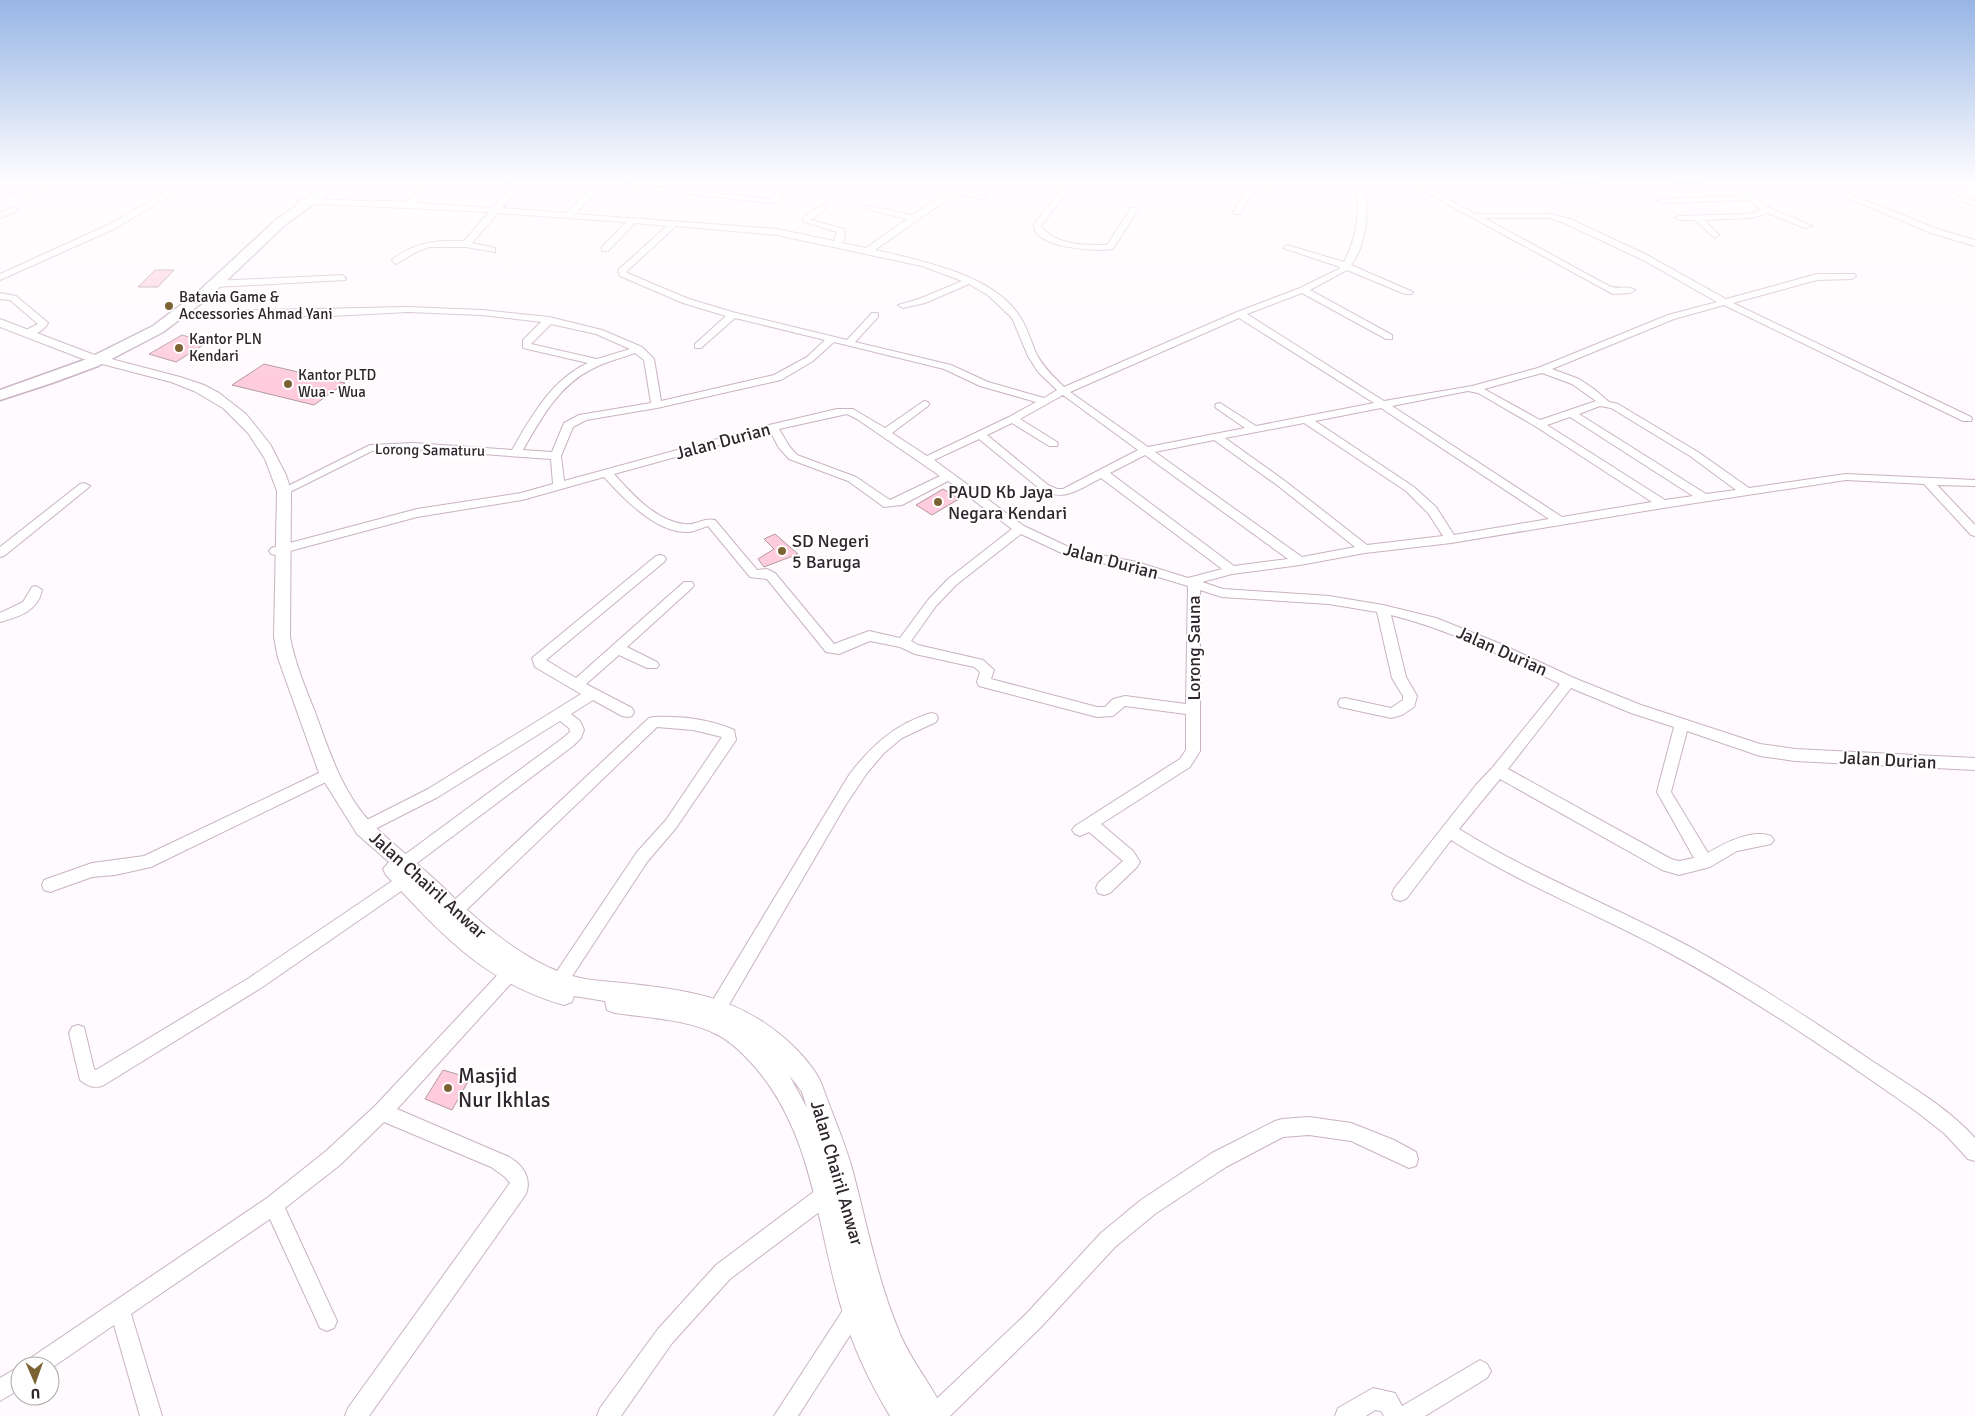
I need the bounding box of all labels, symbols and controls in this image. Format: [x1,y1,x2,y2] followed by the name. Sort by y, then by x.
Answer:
[179,288,332,323] place label: Batavia Game & Accessories Ahmad Yani
[163,300,175,312] marker: Batavia Game & Accessories Ahmad Yani
[189,330,262,365] place label: Kantor PLN Kendari
[173,342,185,354] marker: Kantor PLN Kendari
[298,366,376,401] place label: Kantor PLTD Wua - Wua
[282,378,294,390] marker: Kantor PLTD Wua - Wua
[673,418,773,464] street label: Jalan Durian
[375,440,485,460] street label: Lorong Samaturu
[948,481,1067,524] place label: PAUD Kb Jaya Negara Kendari
[932,496,944,508] marker: PAUD Kb Jaya Negara Kendari
[792,530,869,573] place label: SD Negeri 5 Baruga
[1061,538,1161,584] street label: Jalan Durian
[776,545,788,557] marker: SD Negeri 5 Baruga
[1183,595,1205,701] street label: Lorong Sauna
[1453,621,1551,681] street label: Jalan Durian
[1839,746,1937,774] street label: Jalan Durian
[365,827,491,944] street label: Jalan Chairil Anwar
[458,1063,550,1113] place label: Masjid Nur Ikhlas
[442,1082,454,1094] marker: Masjid Nur Ikhlas
[806,1098,868,1248] street label: Jalan Chairil Anwar
[10,1356,60,1406] north arrow
[30,1385,40,1402] text: U

